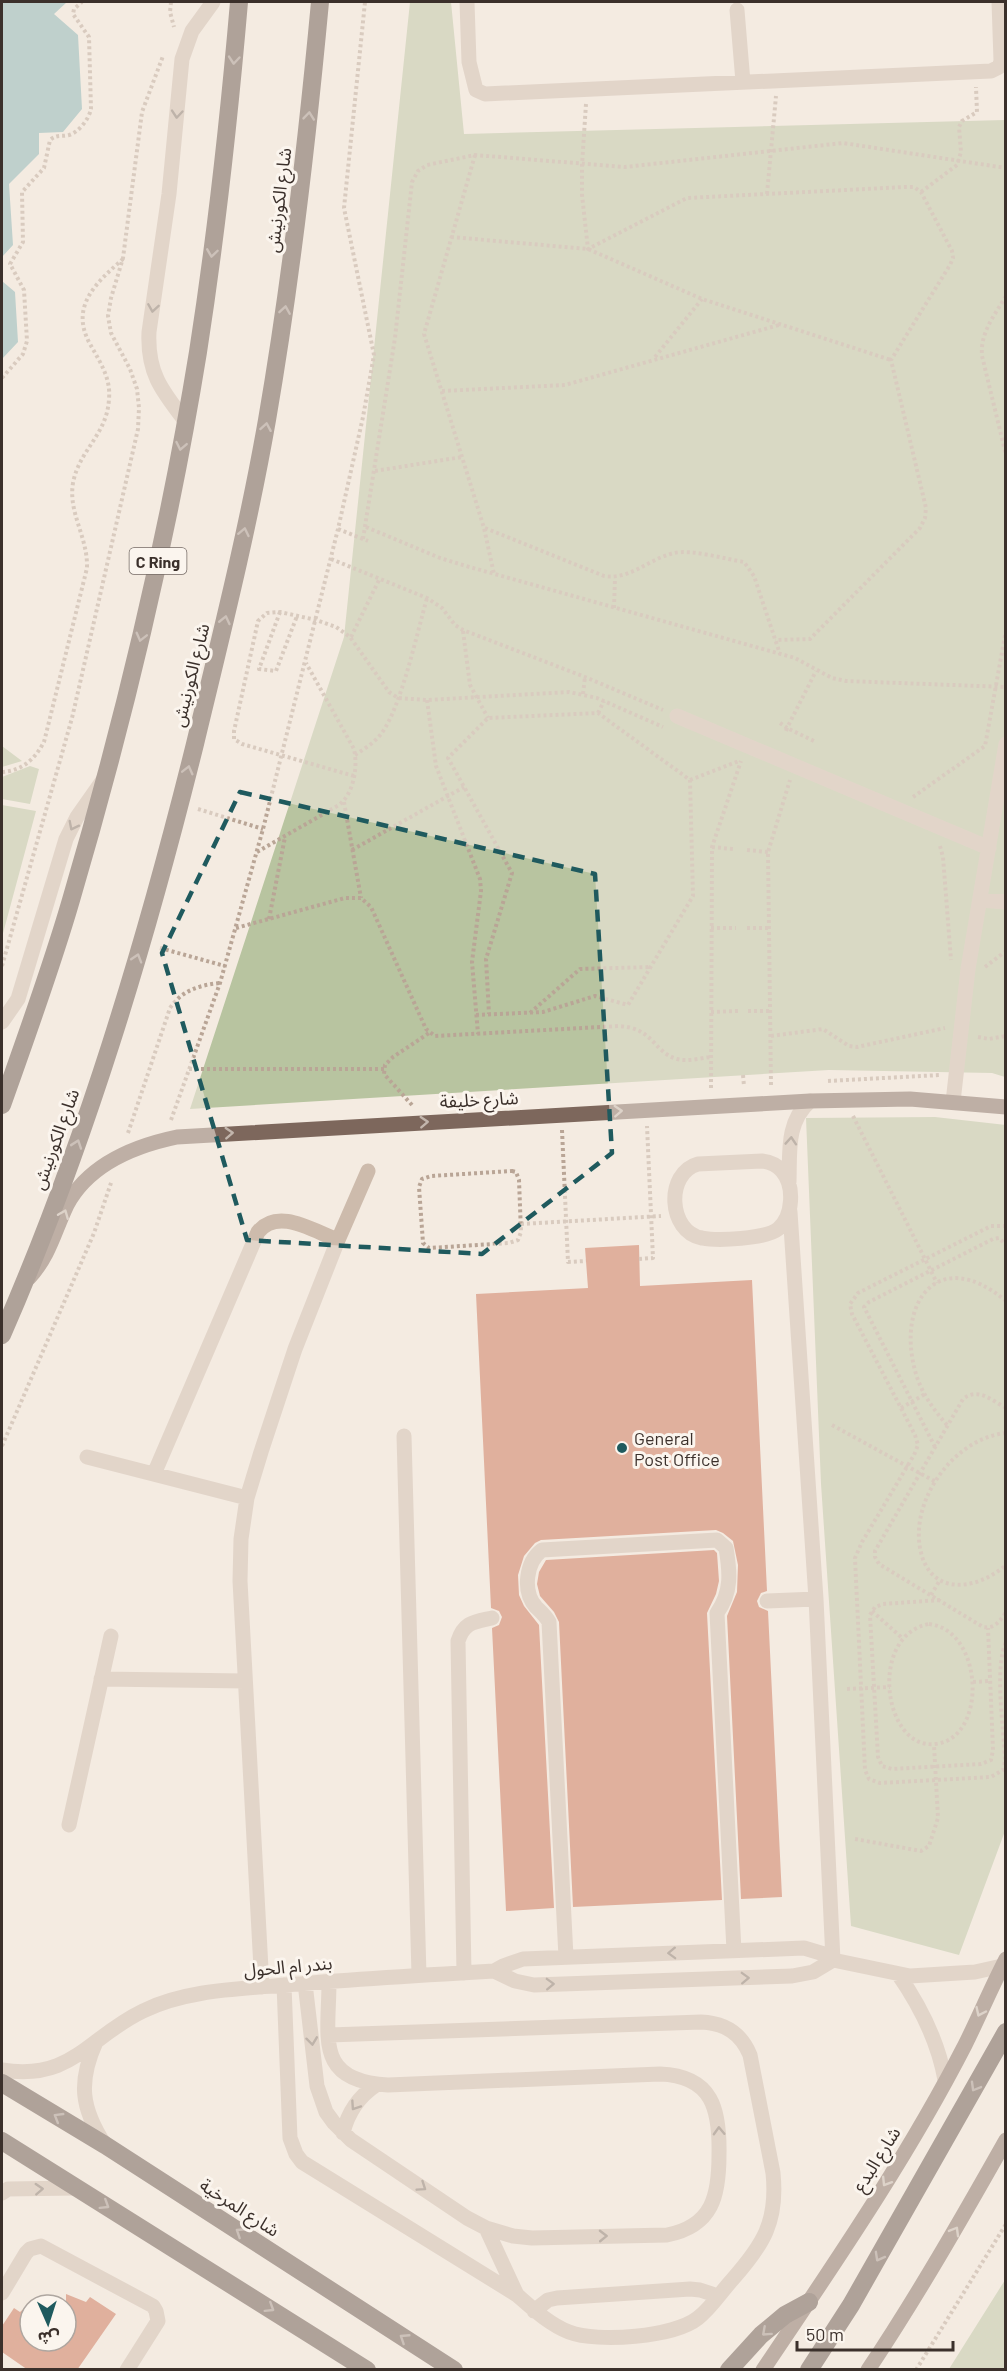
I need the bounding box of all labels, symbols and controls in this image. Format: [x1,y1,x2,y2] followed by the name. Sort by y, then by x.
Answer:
[228,55,241,64] one-way arrow
[171,110,184,119] one-way arrow
[302,112,315,121] one-way arrow
[261,146,299,254] street label: شارع الكورنيش
[206,249,218,258] one-way arrow
[148,303,160,312] one-way arrow
[278,305,290,314] one-way arrow
[259,422,271,431] one-way arrow
[175,441,188,451] one-way arrow
[237,527,250,537] one-way arrow
[130,548,186,574] road number: C Ring
[218,615,231,625] one-way arrow
[167,621,217,730] street label: شارع الكورنيش
[135,632,148,642] one-way arrow
[181,765,194,775] one-way arrow
[69,820,80,830] one-way arrow
[130,953,142,964] one-way arrow
[27,1086,87,1194] street label: شارع الكورنيش
[439,1086,519,1116] street label: شارع خليفة
[614,1105,623,1118] one-way arrow
[419,1116,428,1129] one-way arrow
[224,1127,233,1140] one-way arrow
[784,1137,797,1146] one-way arrow
[69,1139,82,1150] one-way arrow
[57,1209,69,1220] one-way arrow
[634,1427,720,1470] place label: General Post Office
[615,1441,629,1455] marker: General Post Office
[668,1947,677,1960] one-way arrow
[243,1951,334,1985] street label: بندر ام الحول
[740,1972,749,1984] one-way arrow
[545,1978,554,1991] one-way arrow
[976,2005,988,2016] one-way arrow
[305,2037,317,2046] one-way arrow
[971,2081,982,2091] one-way arrow
[351,2099,362,2110] one-way arrow
[54,2112,64,2124] one-way arrow
[847,2122,908,2198] street label: شارع البدع
[713,2126,726,2135] one-way arrow
[194,2173,284,2244] street label: شارع المرخية
[881,2176,893,2186] one-way arrow
[415,2180,426,2191] one-way arrow
[34,2183,43,2196] one-way arrow
[98,2198,109,2209] one-way arrow
[948,2227,959,2237] one-way arrow
[236,2229,247,2240] one-way arrow
[599,2230,608,2243] one-way arrow
[875,2251,886,2261] one-way arrow
[18,2293,78,2353] north arrow
[264,2301,274,2313] one-way arrow
[797,2314,953,2352] scale bar
[806,2323,844,2345] text: 50 m
[762,2325,773,2336] one-way arrow
[37,2327,60,2349] text: ش
[400,2334,410,2346] one-way arrow

